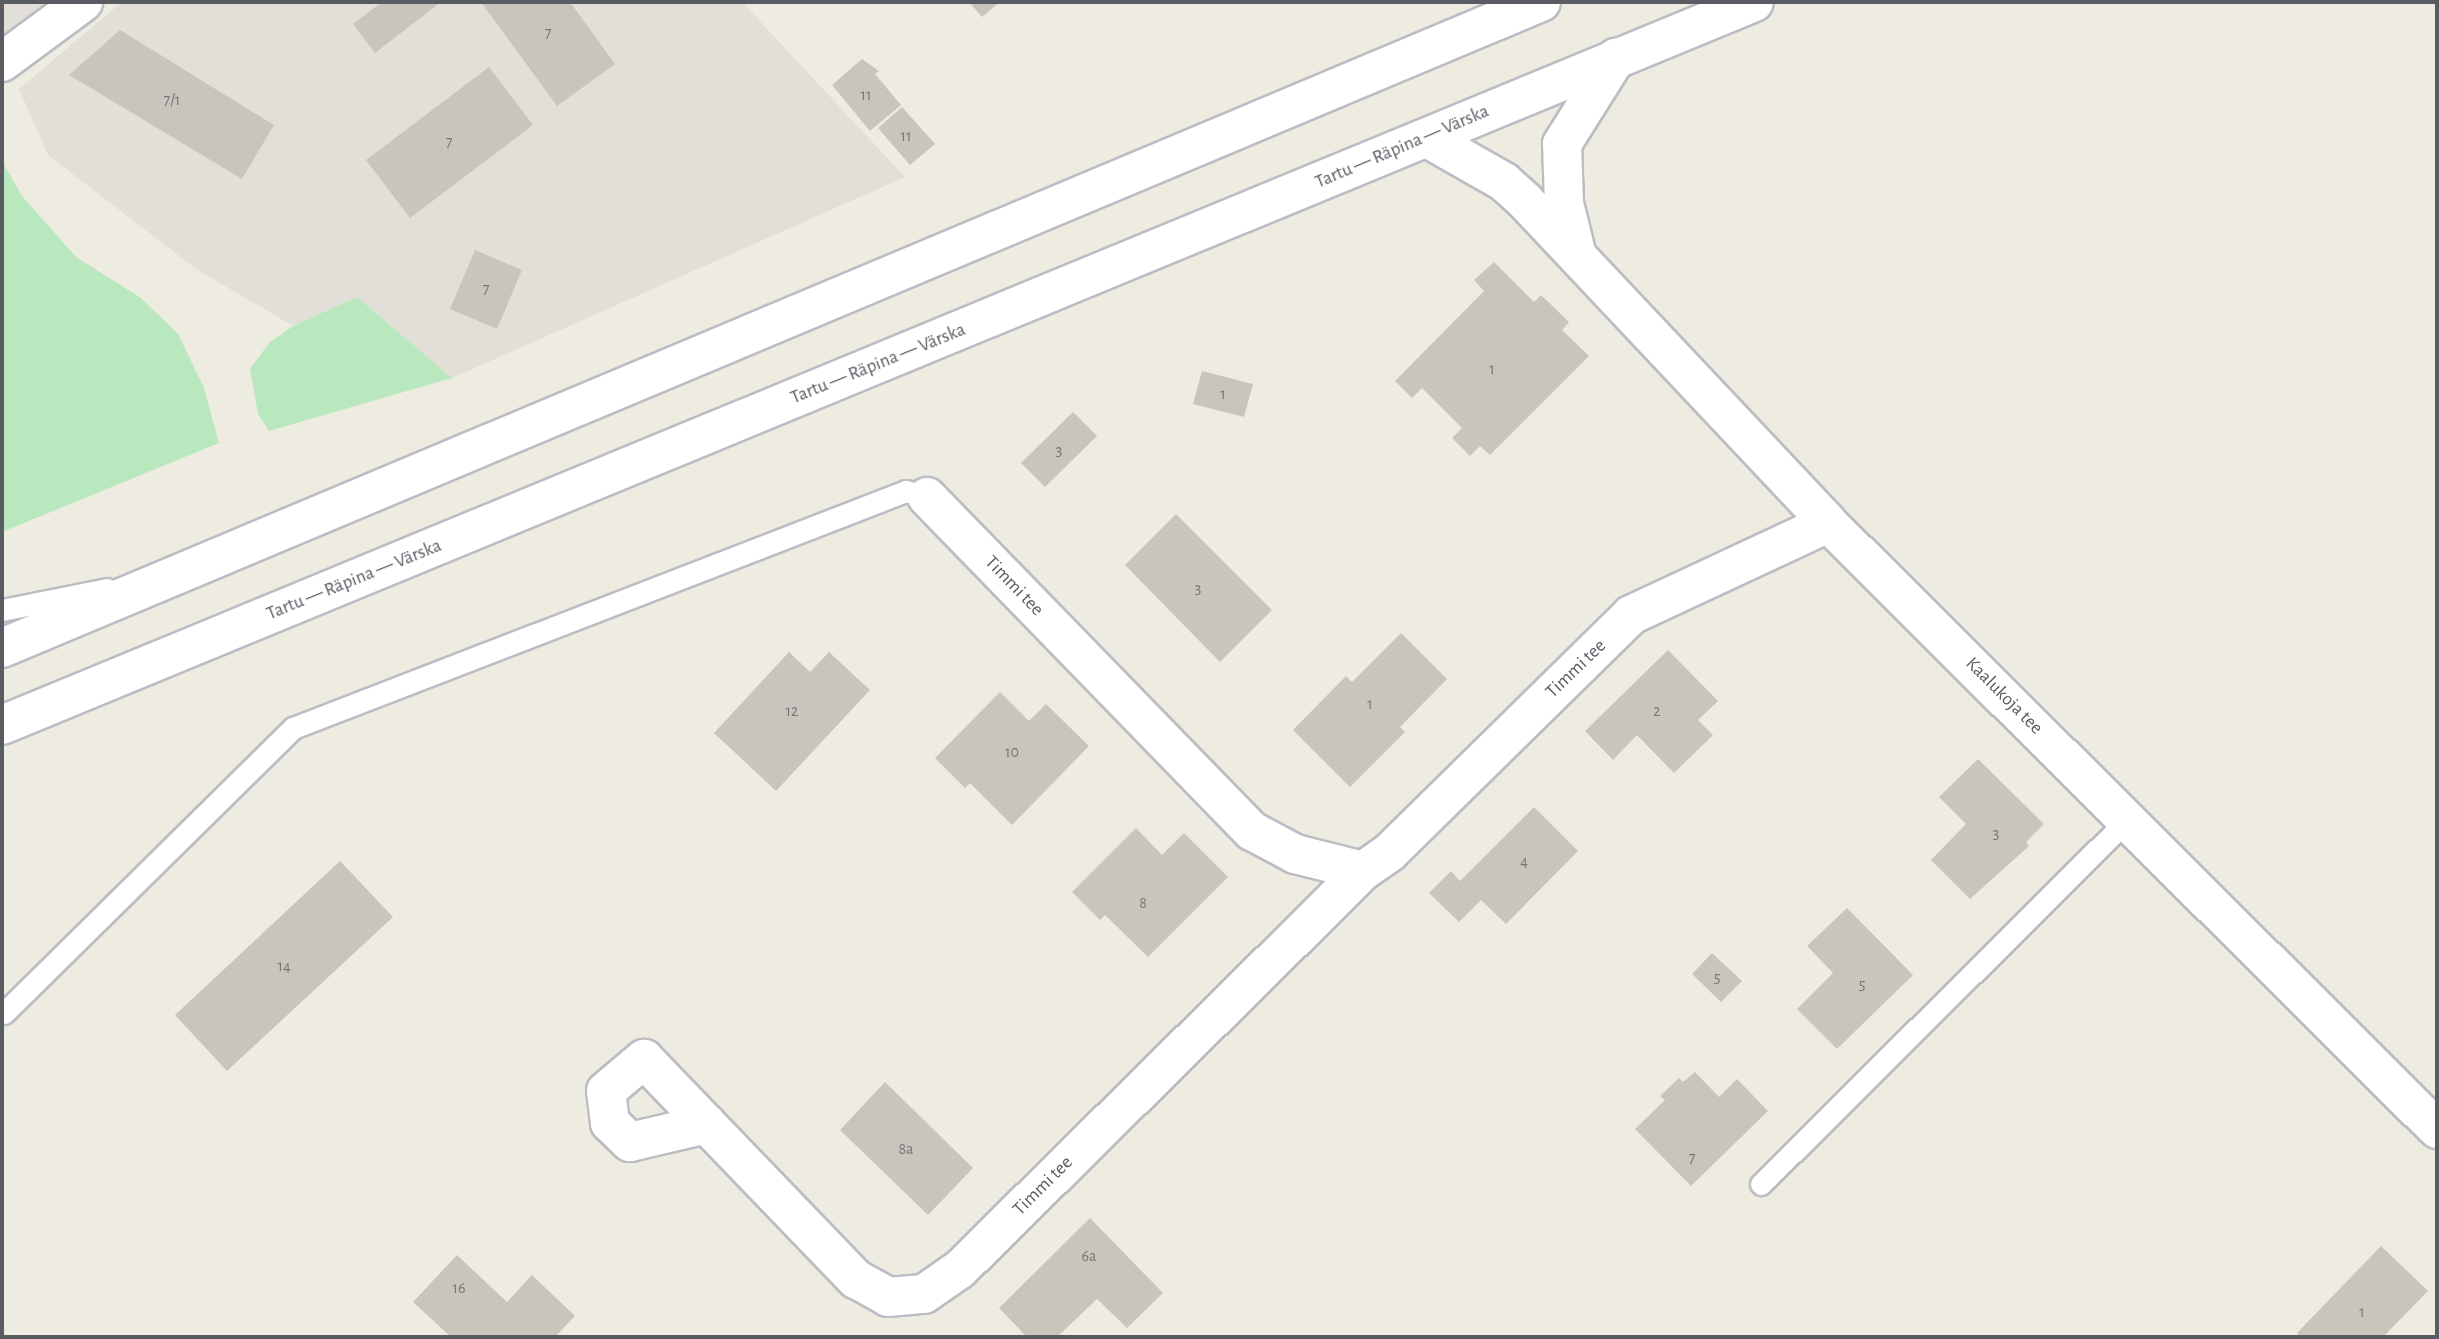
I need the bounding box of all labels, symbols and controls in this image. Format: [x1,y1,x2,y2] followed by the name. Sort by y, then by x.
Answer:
[545,23,551,43] house number: 7
[860,85,872,105] house number: 11
[164,90,180,110] house number: 7/1
[1312,100,1492,194] street label: Tartu — Räpina — Värska
[900,126,912,146] house number: 11
[446,132,452,152] house number: 7
[483,279,489,299] house number: 7
[787,318,969,410] street label: Tartu — Räpina — Värska
[1489,359,1495,379] house number: 1
[1220,384,1226,404] house number: 1
[1056,440,1062,460] house number: 3
[263,534,445,626] street label: Tartu — Räpina — Värska
[980,551,1048,621] street label: Timmi tee
[1195,578,1201,598] house number: 3
[1541,635,1611,703] street label: Timmi tee
[1961,653,2047,739] street label: Kaalukoja tee
[1367,694,1373,714] house number: 1
[786,701,798,721] house number: 12
[1653,701,1661,721] house number: 2
[1005,742,1019,762] house number: 10
[1993,823,1999,843] house number: 3
[1520,851,1528,871] house number: 4
[1139,893,1147,913] house number: 8
[277,956,291,976] house number: 14
[1714,967,1720,987] house number: 5
[1859,974,1865,994] house number: 5
[899,1139,913,1159] house number: 8a
[1689,1148,1695,1168] house number: 7
[1008,1151,1078,1221] street label: Timmi tee
[1082,1246,1096,1266] house number: 6a
[452,1278,466,1298] house number: 16
[2359,1302,2365,1322] house number: 1

